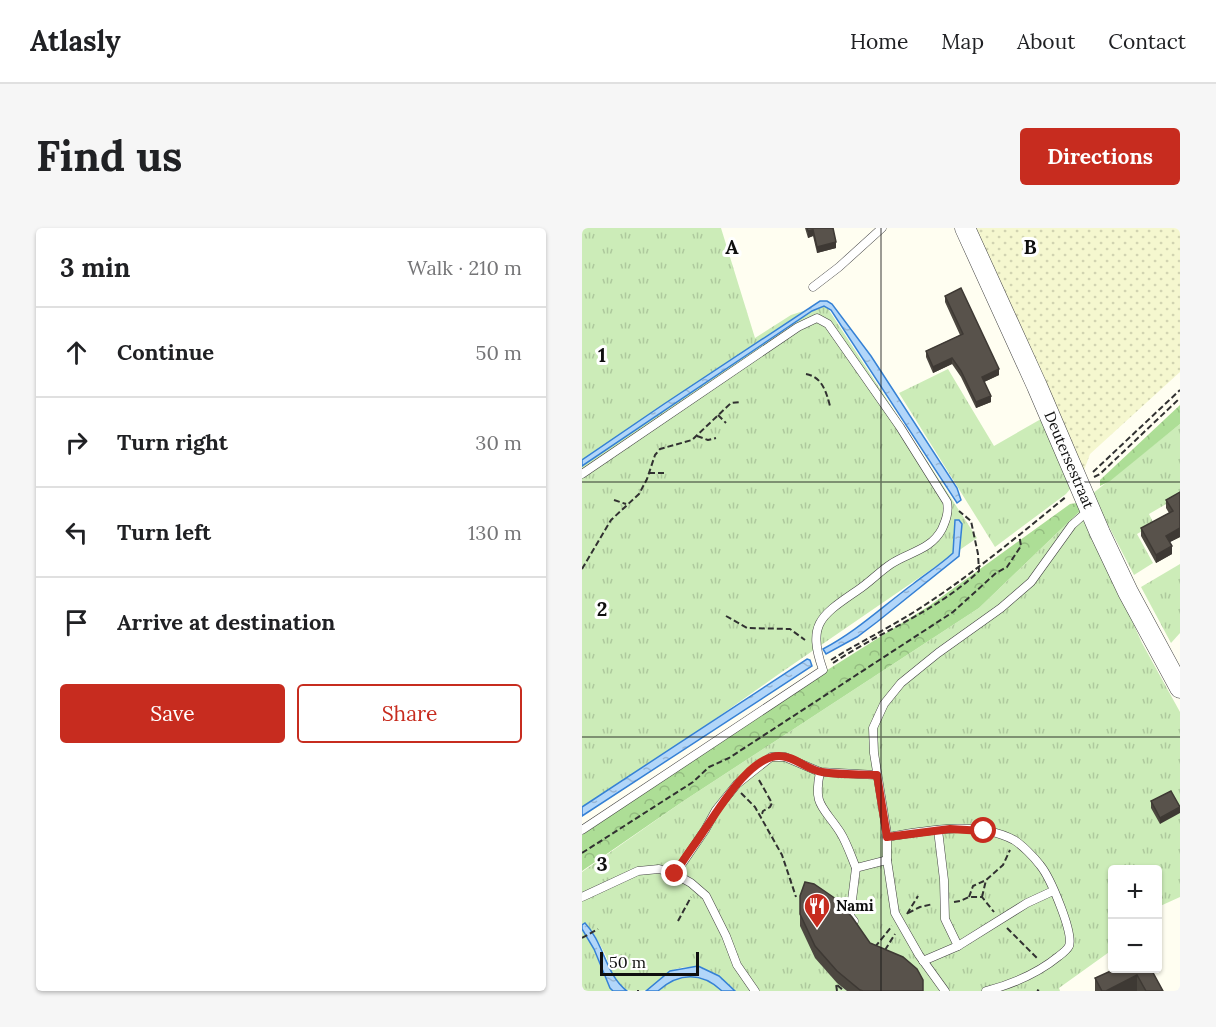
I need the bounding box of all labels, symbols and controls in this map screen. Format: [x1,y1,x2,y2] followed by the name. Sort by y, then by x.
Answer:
[30,23,121,59] text: Atlasly
[850,28,908,55] text: Home
[941,28,984,55] text: Map
[1017,28,1075,55] text: About
[1108,28,1186,55] text: Contact
[1020,128,1180,185] button: Directions
[36,129,182,183] text: Find us
[725,234,739,259] text: A
[1023,234,1037,259] text: B
[60,251,130,284] text: 3 min
[407,255,522,280] text: Walk · 210 m
[60,336,93,369] icon: ahead
[117,338,214,366] text: Continue
[476,340,522,365] text: 50 m
[598,342,606,367] text: 1
[1040,408,1099,512] street label: Deutersestraat
[60,426,93,459] icon: right
[117,428,228,456] text: Turn right
[475,430,522,455] text: 30 m
[60,516,93,549] icon: left
[117,518,211,546] text: Turn left
[468,520,522,545] text: 130 m
[597,596,607,621] text: 2
[60,606,93,639] icon: arrive
[117,608,335,636] text: Arrive at destination
[60,684,285,743] button: Save
[297,684,522,743] button: Share
[970,817,996,843] route start
[596,851,608,876] text: 3
[661,860,687,886] route end
[1108,865,1162,973] map controls
[1108,865,1162,919] button: +
[802,891,832,929] restaurant icon: Nami
[836,896,874,915] place label: Nami
[1108,919,1162,973] button: −
[600,949,699,976] scale bar
[609,952,646,972] text: 50 m

